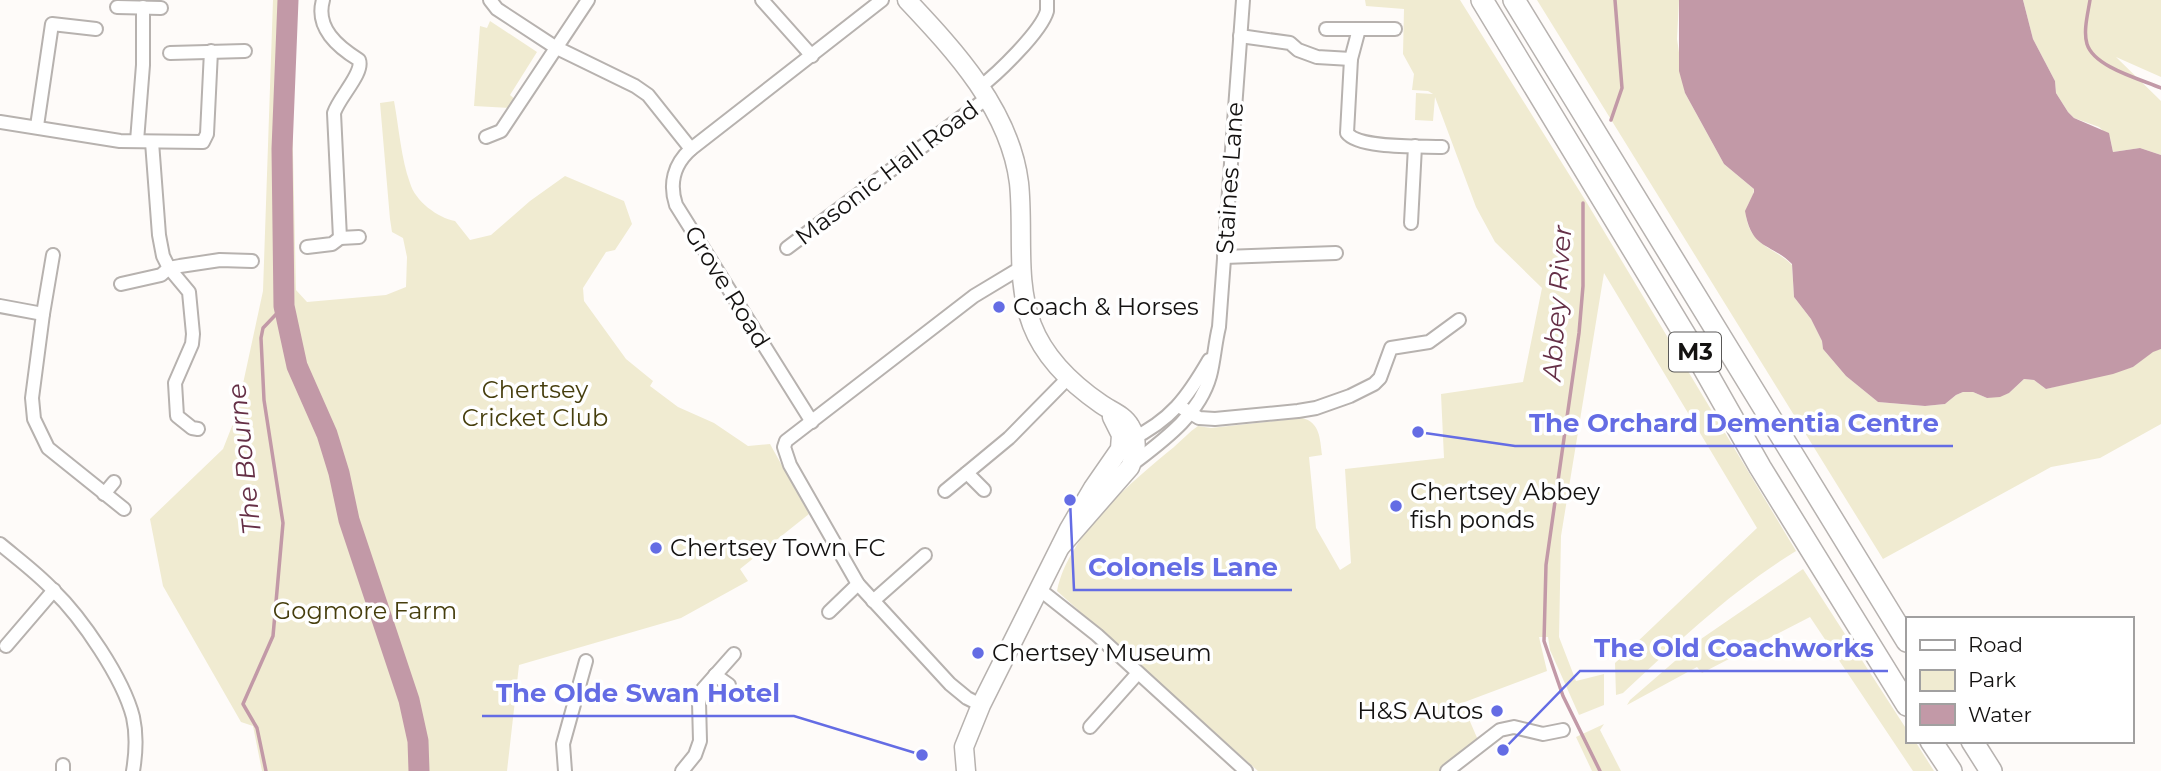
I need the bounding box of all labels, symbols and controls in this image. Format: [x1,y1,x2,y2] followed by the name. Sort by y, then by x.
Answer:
[789,94,984,251] street label: Masonic Hall Road
[1210,101,1249,255] street label: Staines Lane
[678,220,776,353] street label: Grove Road
[1535,224,1578,384] water label: Abbey River
[1013,292,1199,321] place label: Coach & Horses
[991,299,1007,315] marker: Coach & Horses
[1669,332,1721,372] road number: M3
[462,375,608,432] park label: Chertsey Cricket Club
[220,382,268,536] water label: The Bourne
[1515,399,1953,446] callout: The Orchard Dementia Centre
[1529,407,1939,439] text: The Orchard Dementia Centre
[1410,477,1600,534] place label: Chertsey Abbey fish ponds
[1388,498,1404,514] marker: Chertsey Abbey fish ponds
[670,533,886,562] place label: Chertsey Town FC
[648,540,664,556] marker: Chertsey Town FC
[1074,543,1292,590] callout: Colonels Lane
[1088,551,1278,583] text: Colonels Lane
[273,596,457,625] park label: Gogmore Farm
[1906,617,2133,743] legend
[1580,624,1888,671] callout: The Old Coachworks
[1594,632,1874,664] text: The Old Coachworks
[1968,632,2023,657] text: Road
[992,638,1212,667] place label: Chertsey Museum
[970,645,986,661] marker: Chertsey Museum
[1968,667,2016,692] text: Park
[482,669,794,716] callout: The Olde Swan Hotel
[496,677,780,709] text: The Olde Swan Hotel
[1357,696,1483,725] place label: H&S Autos
[1968,702,2032,727] text: Water
[1489,703,1505,719] marker: H&S Autos

